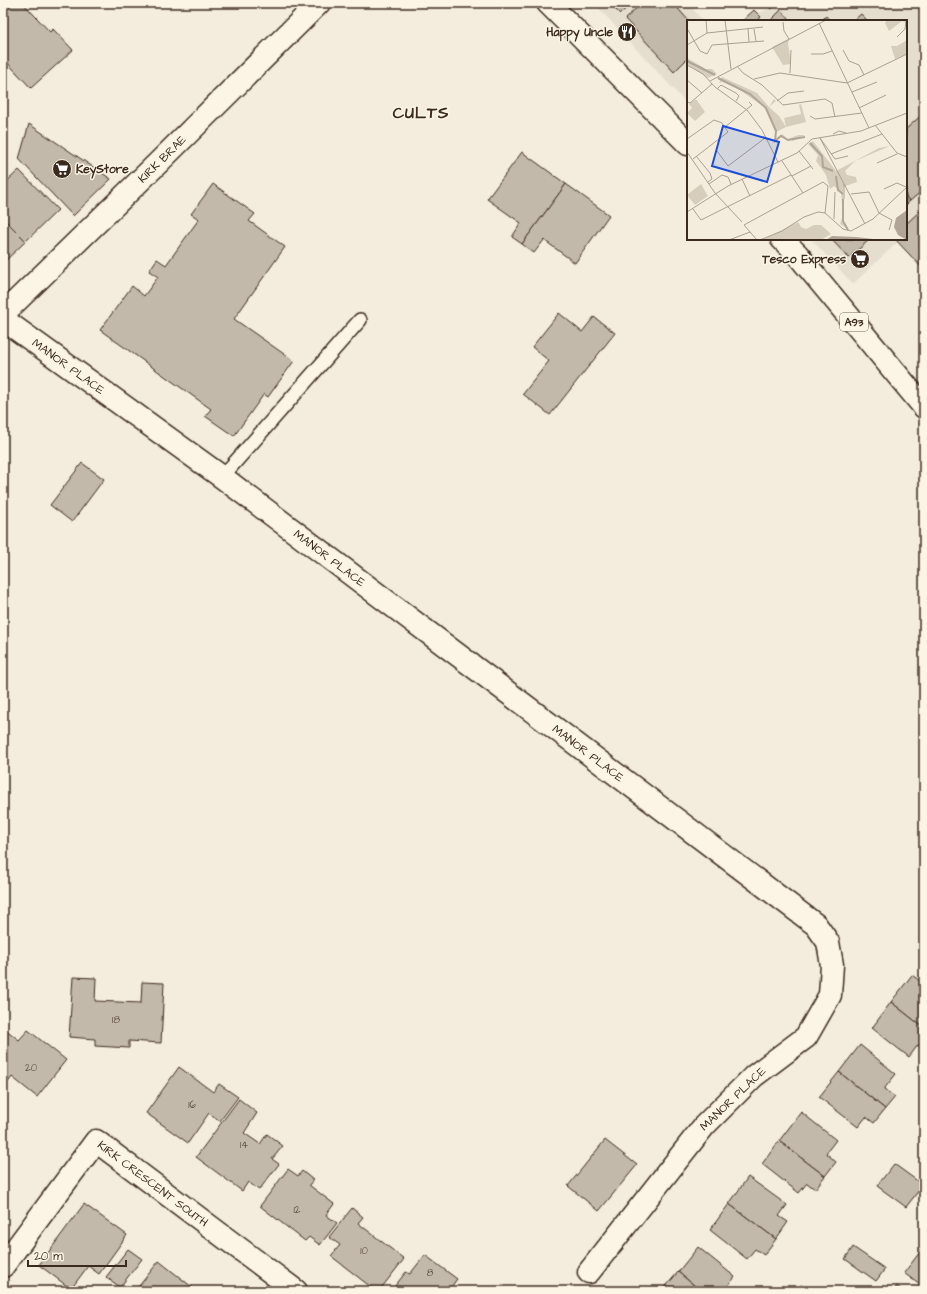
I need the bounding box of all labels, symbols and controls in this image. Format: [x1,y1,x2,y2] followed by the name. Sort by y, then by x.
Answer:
[687,20,907,240] inset map
[616,21,638,43] restaurant icon: Happy Uncle
[546,24,613,42] place label: Happy Uncle
[393,102,449,124] district label: CULTS
[134,131,190,187] street label: KIRK BRAE
[51,158,73,180] supermarket icon: KeyStore
[76,161,129,179] place label: KeyStore
[849,248,871,270] supermarket icon: Tesco Express
[761,251,846,269] place label: Tesco Express
[840,313,868,331] road number: A93
[29,334,108,398] street label: MANOR PLACE
[290,525,369,591] street label: MANOR PLACE
[549,721,628,786] street label: MANOR PLACE
[112,1013,120,1027] house number: 18
[25,1061,37,1075] house number: 20
[696,1063,770,1135] street label: MANOR PLACE
[188,1098,196,1112] house number: 16
[94,1137,212,1231] street label: KIRK CRESCENT SOUTH
[240,1138,248,1152] house number: 14
[293,1203,301,1217] house number: 12
[28,1242,126,1268] scale bar
[360,1244,368,1258] house number: 10
[34,1248,63,1265] text: 20 m
[427,1266,434,1280] house number: 8

